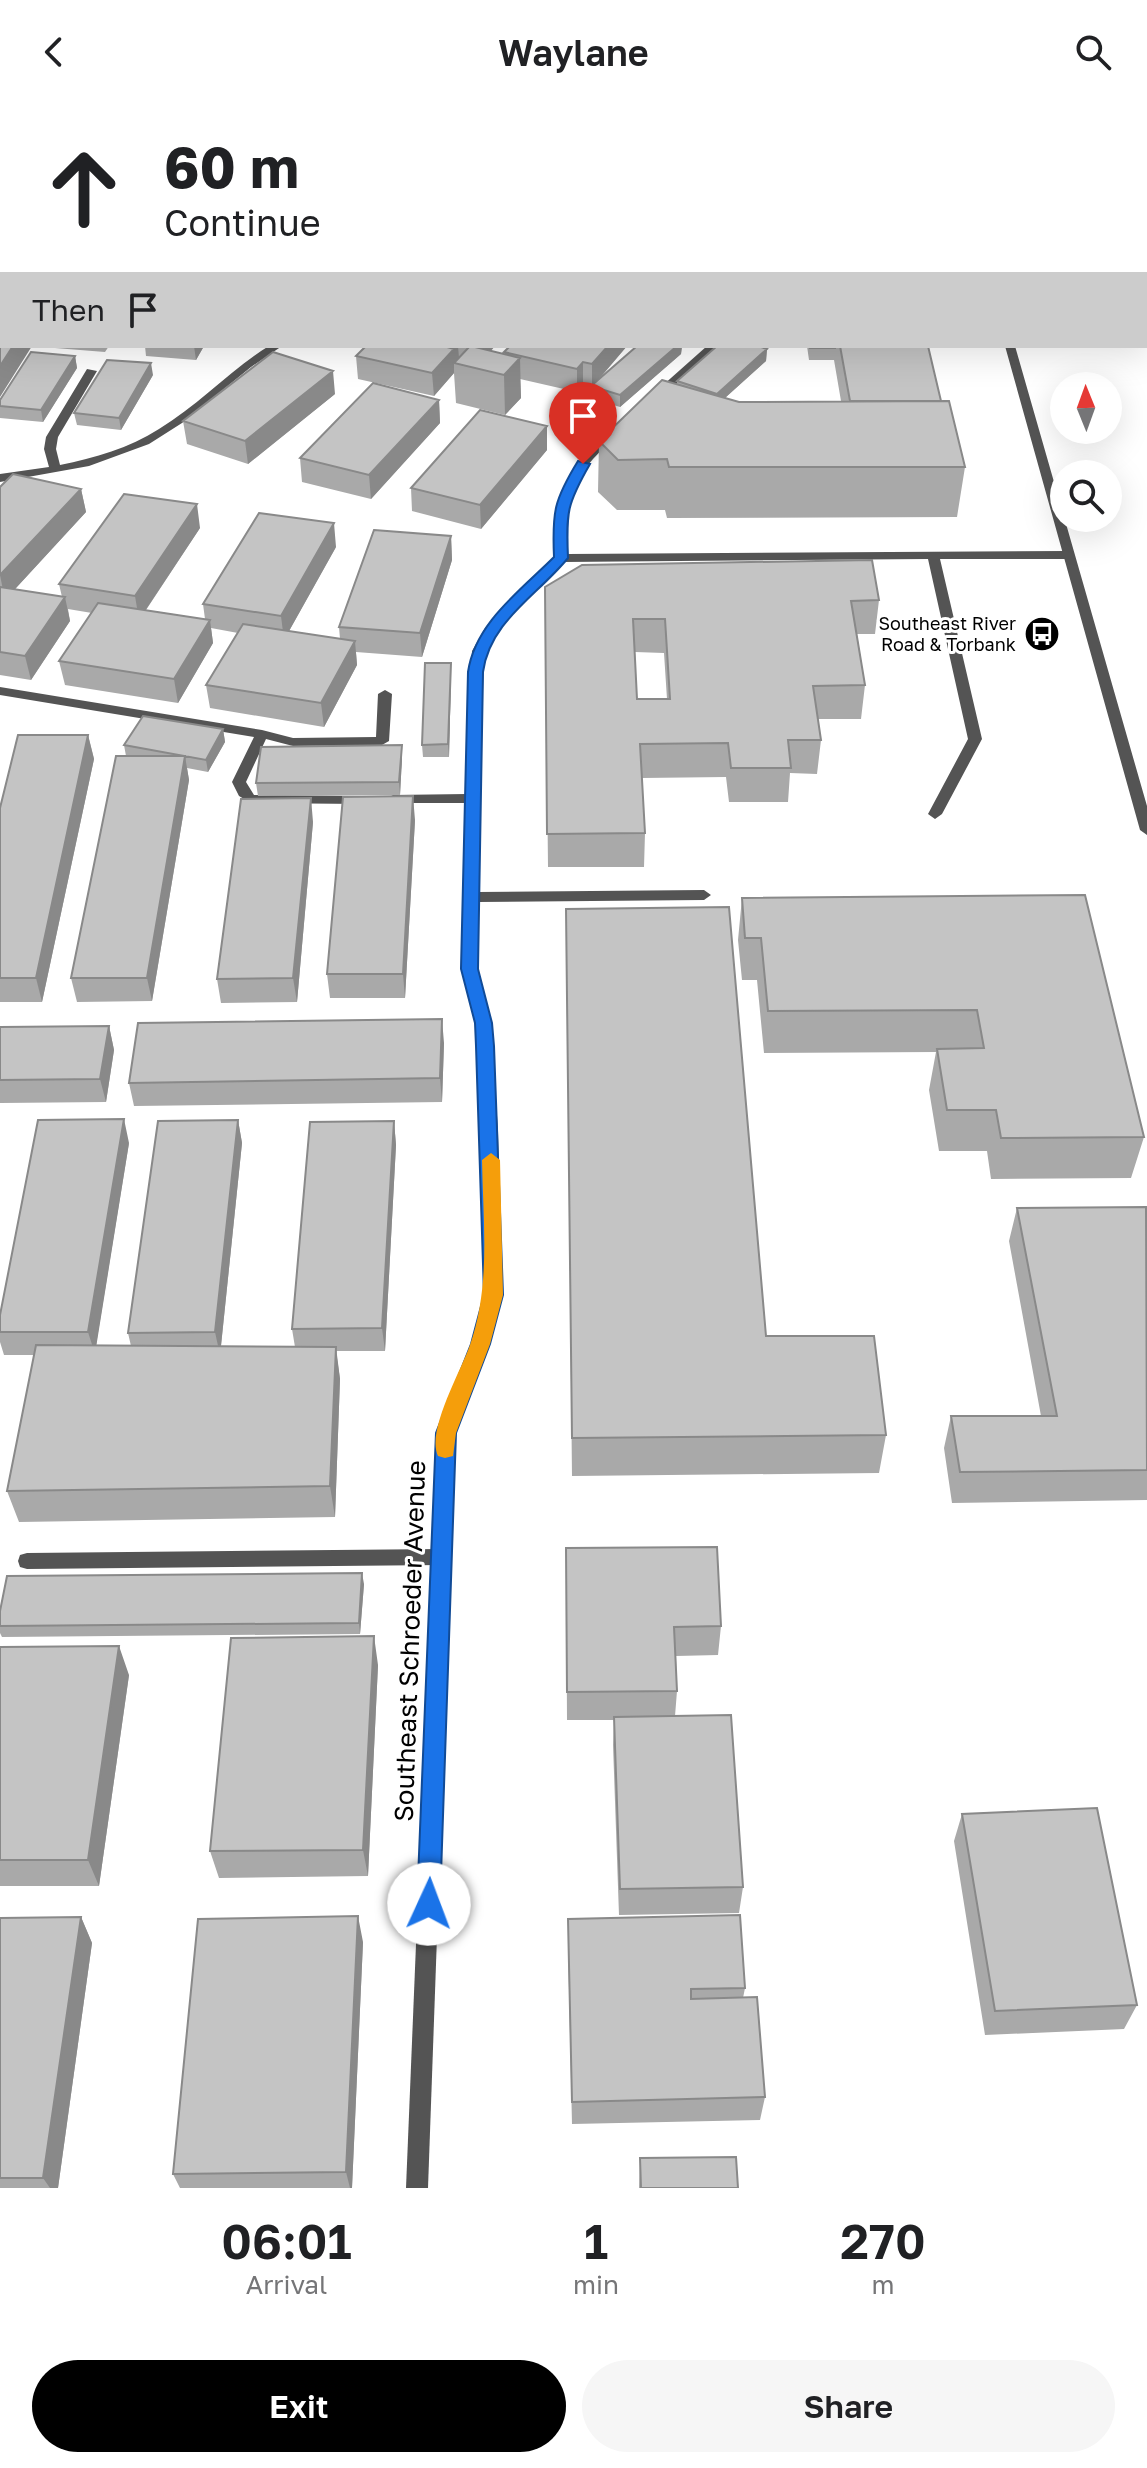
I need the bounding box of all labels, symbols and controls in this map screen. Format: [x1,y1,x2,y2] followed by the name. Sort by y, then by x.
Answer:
[32,30,76,74] icon: back
[1071,30,1115,74] icon: search
[498,31,649,74] text: Waylane
[164,133,299,200] text: 60 m
[32,136,136,240] icon: ahead
[164,201,321,244] text: Continue
[121,288,165,332] icon: arrive
[32,292,105,328] text: Then
[1050,372,1122,444] north arrow
[1050,372,1122,532] map controls
[549,382,617,464] pin
[561,394,605,438] icon: arrive
[1050,460,1122,532] button: search
[878,612,1016,655] place label: Southeast River Road & Torbank
[1023,615,1061,653] bus stop icon: Southeast River Road & Torbank
[388,1460,431,1822] street label: Southeast Schroeder Avenue
[387,1862,471,1946] position arrow
[221,2212,352,2270] text: 06:01
[584,2212,608,2270] text: 1
[840,2212,926,2270] text: 270
[246,2269,327,2300] text: Arrival
[573,2269,619,2300] text: min
[871,2269,894,2300] text: m
[32,2360,566,2452] button: Exit
[582,2360,1115,2452] button: Share

